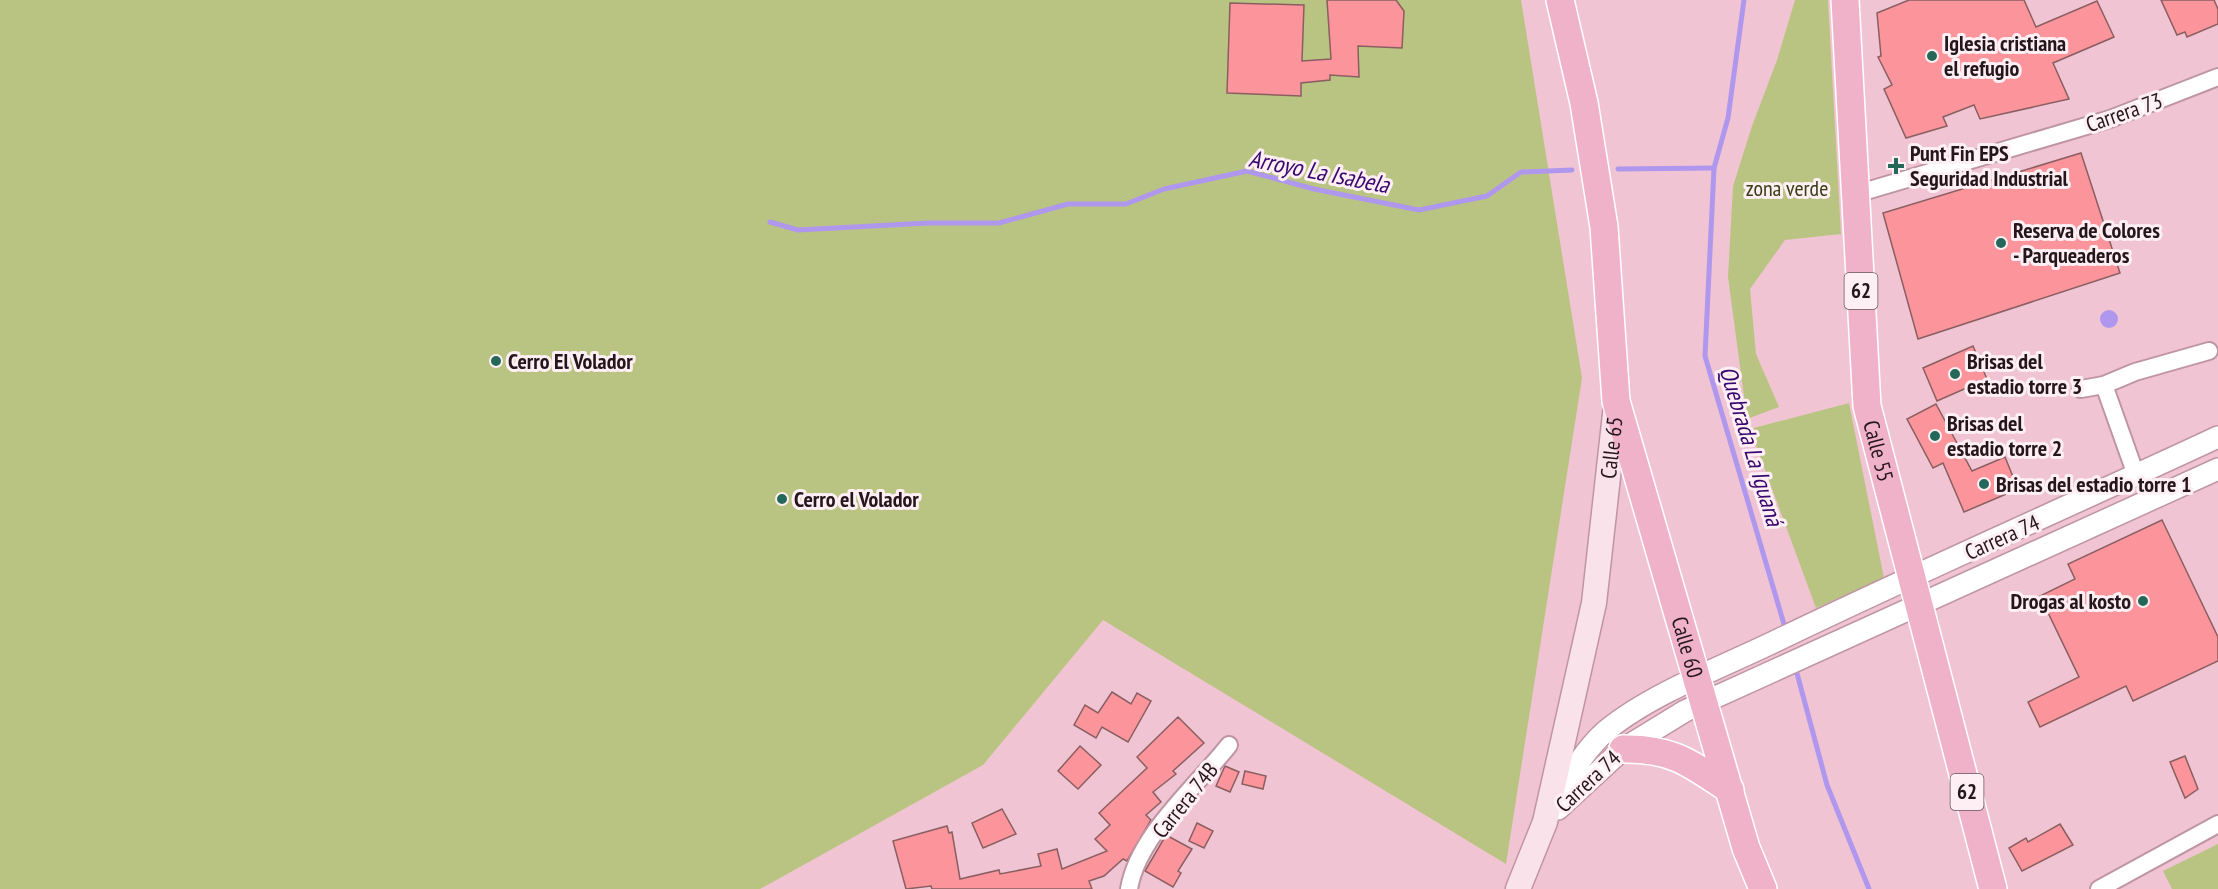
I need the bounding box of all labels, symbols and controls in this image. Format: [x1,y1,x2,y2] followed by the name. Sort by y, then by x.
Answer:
[1944,29,2066,82] place label: Iglesia cristiana el refugio
[1925,49,1939,63] marker: Iglesia cristiana el refugio
[2082,86,2166,138] street label: Carrera 73
[1910,139,2069,192] place label: Punt Fin EPS Seguridad Industrial
[1246,143,1393,201] water label: Arroyo La Isabela
[1887,157,1905,175] marker: Punt Fin EPS Seguridad Industrial
[1746,174,1828,202] park label: zona verde
[2013,216,2160,269] place label: Reserva de Colores - Parqueaderos
[1994,236,2008,250] marker: Reserva de Colores - Parqueaderos
[1844,273,1878,309] road number: 62
[508,347,633,375] place label: Cerro El Volador
[1967,347,2082,400] place label: Brisas del estadio torre 3
[489,354,503,368] marker: Cerro El Volador
[1712,362,1791,531] water label: Quebrada La Iguaná
[1948,367,1962,381] marker: Brisas del estadio torre 3
[1947,409,2062,462] place label: Brisas del estadio torre 2
[1594,415,1629,480] street label: Calle 65
[1857,417,1900,485] street label: Calle 55
[1928,429,1942,443] marker: Brisas del estadio torre 2
[1996,470,2191,498] place label: Brisas del estadio torre 1
[1977,477,1991,491] marker: Brisas del estadio torre 1
[794,485,919,513] place label: Cerro el Volador
[775,492,789,506] marker: Cerro el Volador
[1960,508,2044,566] street label: Carrera 74
[2010,587,2131,615] place label: Drogas al kosto
[2136,594,2150,608] marker: Drogas al kosto
[1665,613,1710,681] street label: Calle 60
[1550,744,1627,818] street label: Carrera 74
[1146,756,1224,844] street label: Carrera 74B
[1950,774,1984,810] road number: 62

